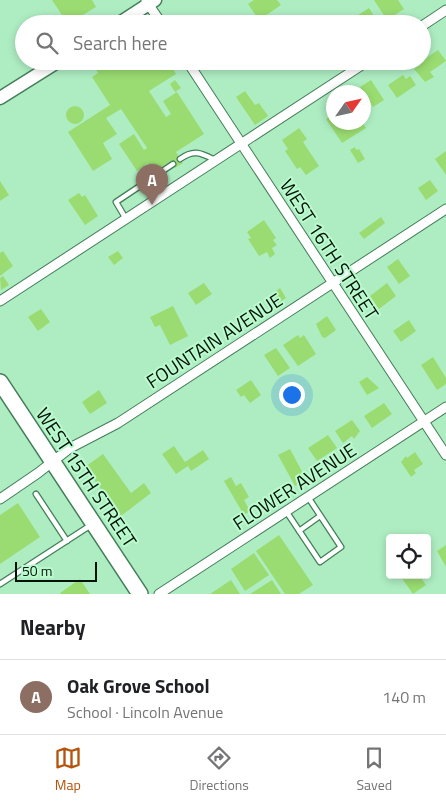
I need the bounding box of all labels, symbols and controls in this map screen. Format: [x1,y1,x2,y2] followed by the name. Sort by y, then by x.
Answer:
[15,15,431,70] search box
[73,28,167,57] text: Search here
[33,29,61,57] icon: search
[326,85,371,130] north arrow
[136,164,168,205] pin: A
[273,173,387,325] street label: WEST 16TH STREET
[140,285,288,395] street label: FOUNTAIN AVENUE
[279,382,305,408] your location
[29,401,145,553] street label: WEST 15TH STREET
[226,435,362,537] street label: FLOWER AVENUE
[386,534,431,579] map controls
[386,534,431,579] button: locate
[15,559,98,582] scale bar
[22,560,52,581] text: 50 m
[20,611,85,643] text: Nearby
[67,671,210,700] text: Oak Grove School
[31,685,41,709] text: A
[382,685,426,709] text: 140 m
[67,700,223,724] text: School · Lincoln Avenue
[54,744,82,795] tab: Map
[189,744,249,795] tab: Directions
[357,744,392,795] tab: Saved

